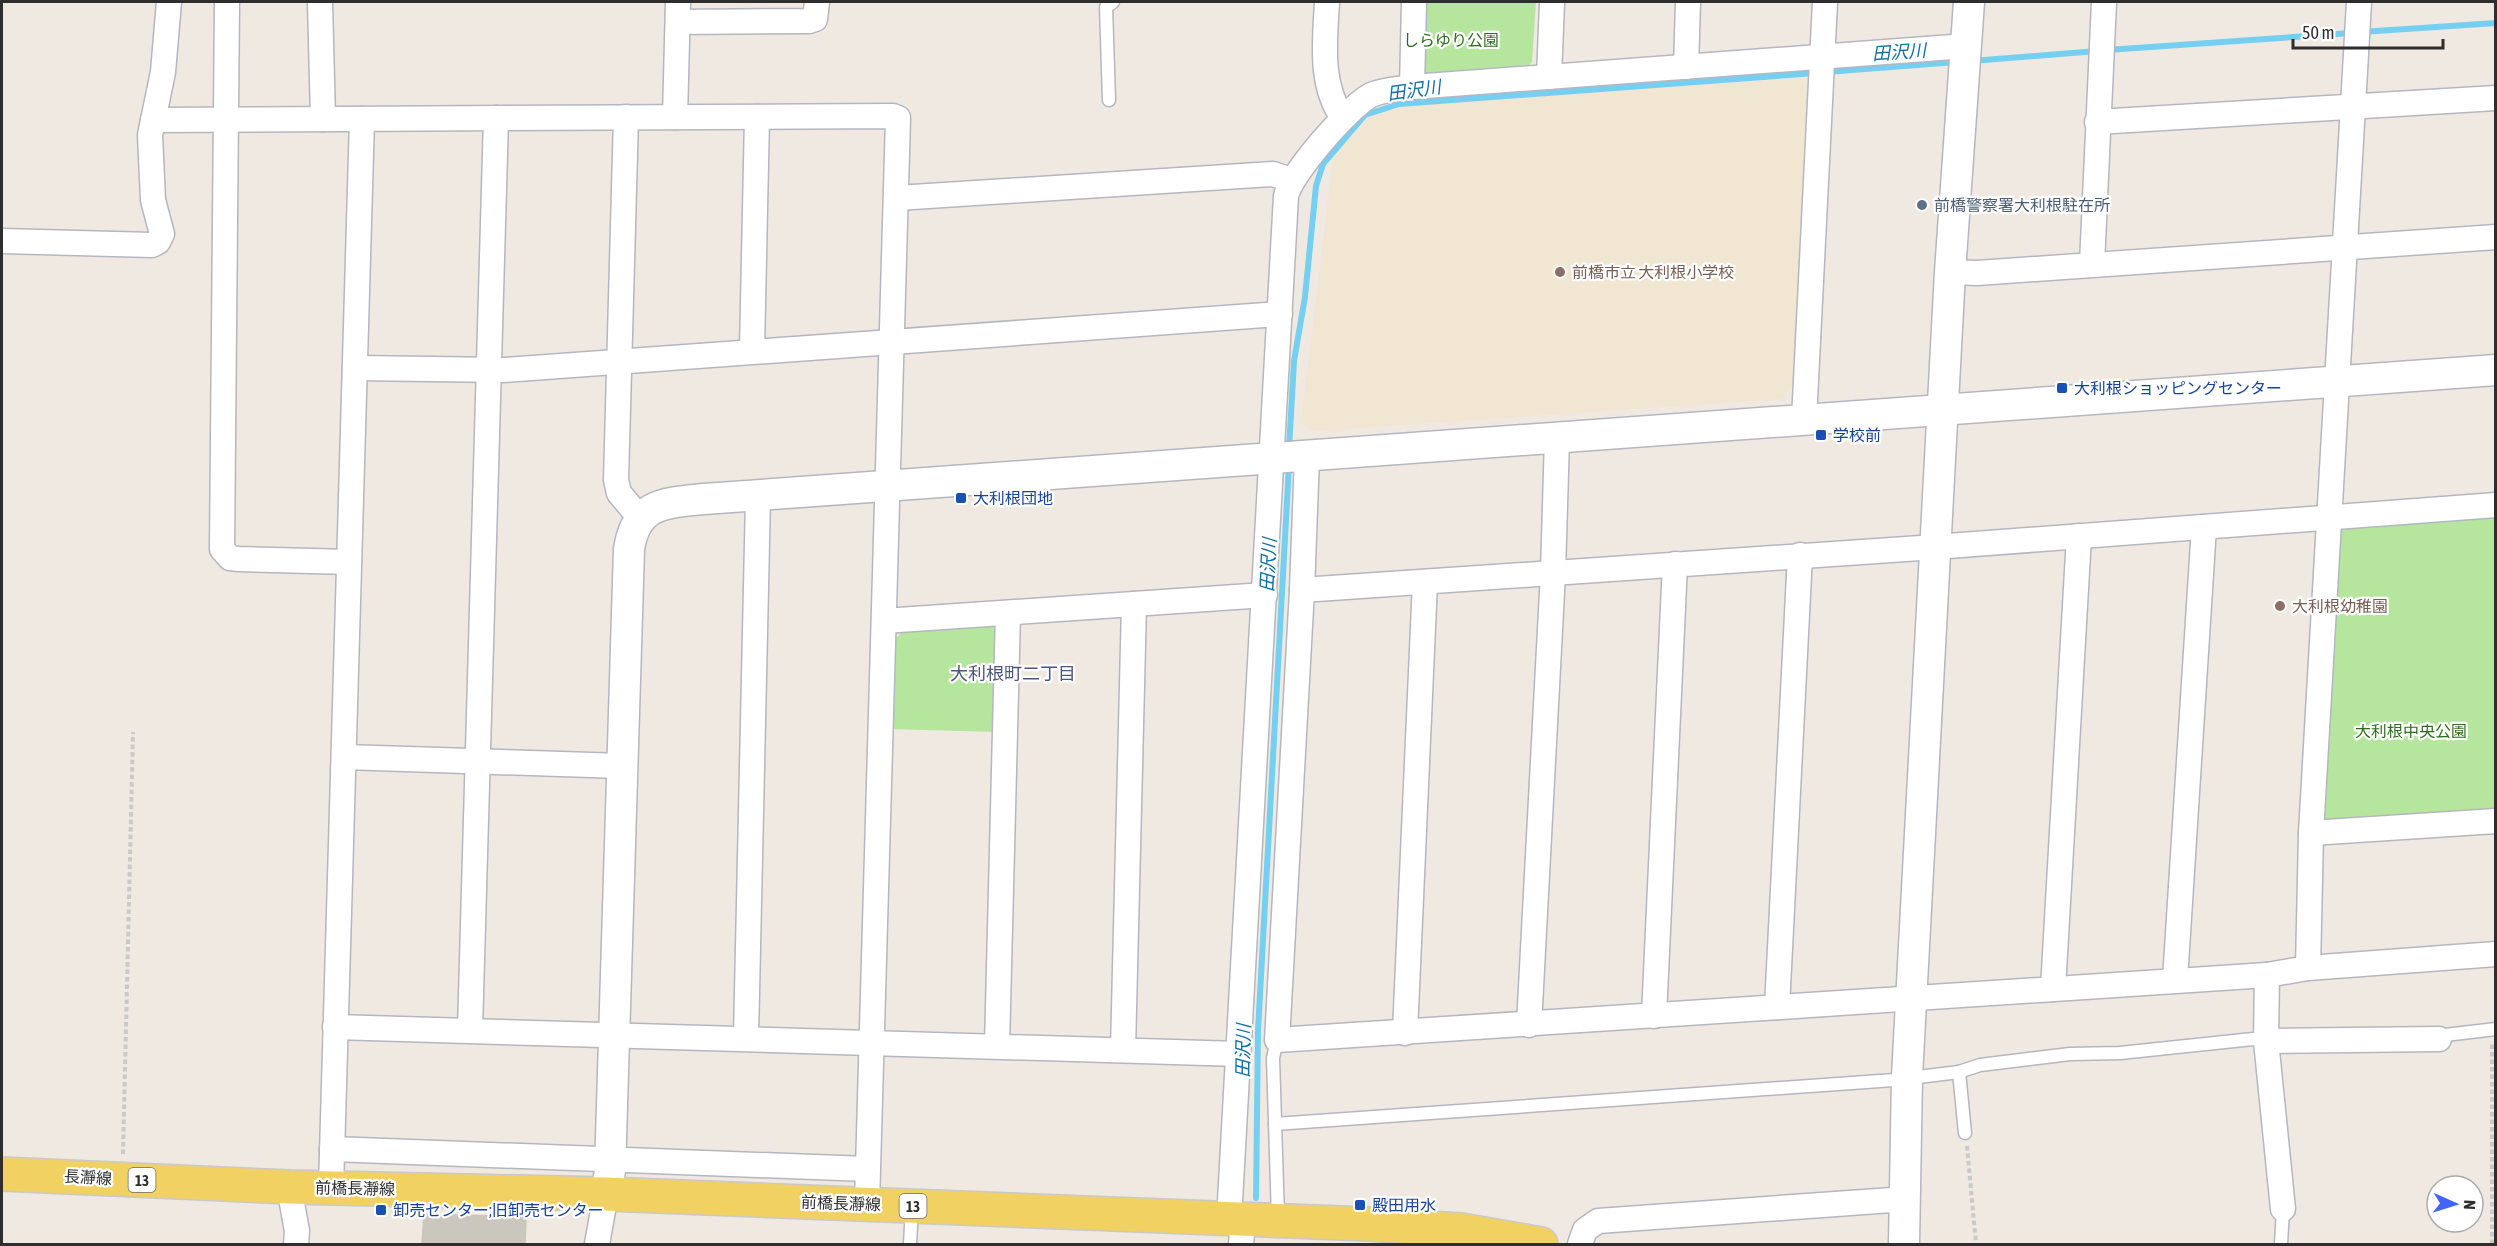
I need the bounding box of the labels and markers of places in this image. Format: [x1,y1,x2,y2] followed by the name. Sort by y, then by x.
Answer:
[1934,196,2110,214] place label: 前橋警察署大利根駐在所
[1915,198,1929,212] marker: 前橋警察署大利根駐在所
[1572,263,1734,281] place label: 前橋市立 大利根小学校
[1553,265,1567,279] marker: 前橋市立 大利根小学校
[2074,379,2282,397] place label: 大利根ショッピングセンター
[2055,381,2069,395] marker: 大利根ショッピングセンター
[1833,426,1881,444] place label: 学校前
[1814,428,1828,442] marker: 学校前
[973,489,1053,507] place label: 大利根団地
[954,491,968,505] marker: 大利根団地
[2292,597,2388,615] place label: 大利根幼稚園
[2273,599,2287,613] marker: 大利根幼稚園
[1372,1196,1436,1214] place label: 殿田用水
[1353,1198,1367,1212] marker: 殿田用水
[393,1201,604,1219] place label: 卸売センター;旧卸売センター
[374,1203,388,1217] marker: 卸売センター;旧卸売センター

